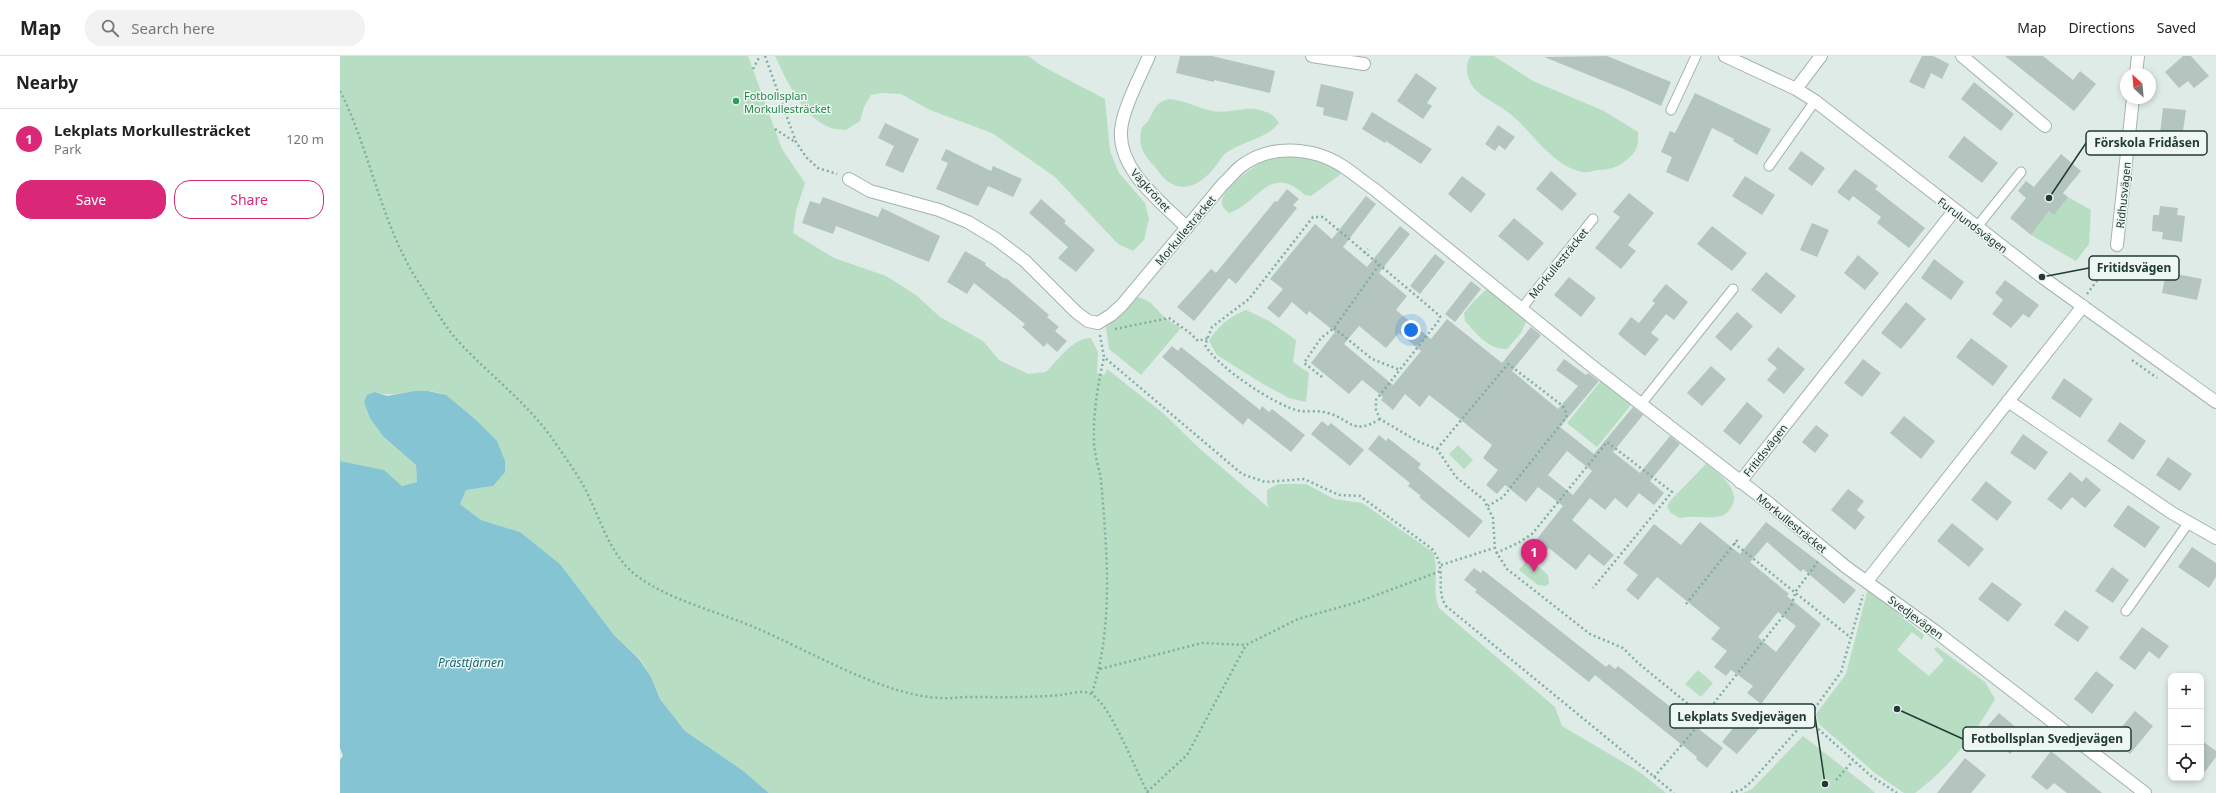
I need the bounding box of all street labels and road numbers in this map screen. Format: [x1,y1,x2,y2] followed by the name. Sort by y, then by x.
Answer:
[2112,161,2134,229] street label: Ridhusvägen
[1128,165,1174,215] street label: Vägkrönet
[1151,192,1219,268] street label: Morkullesträcket
[1935,194,2011,256] street label: Furulundsvägen
[1525,225,1591,301] street label: Morkullesträcket
[1740,420,1790,480] street label: Fritidsvägen
[1754,490,1830,556] street label: Morkullesträcket
[1885,592,1947,642] street label: Svedjevägen

